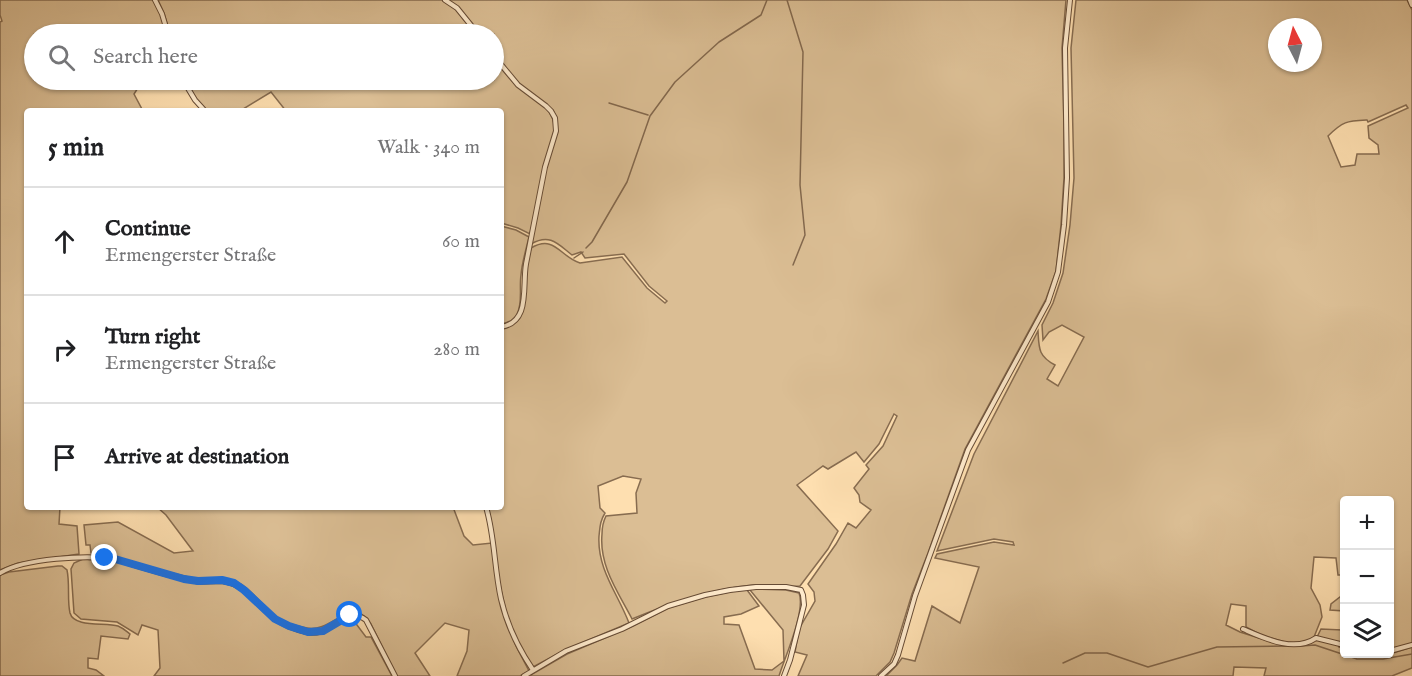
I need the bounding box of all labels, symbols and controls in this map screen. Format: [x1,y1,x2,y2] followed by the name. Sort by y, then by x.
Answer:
[1268,18,1322,72] north arrow
[24,24,504,90] search box
[45,41,78,74] icon: search
[93,43,198,71] text: Search here
[48,131,104,164] text: 5 min
[377,135,480,160] text: Walk · 340 m
[105,215,191,243] text: Continue
[48,225,81,258] icon: ahead
[442,229,480,254] text: 60 m
[105,243,276,268] text: Ermengerster Straße
[105,323,200,351] text: Turn right
[48,333,81,366] icon: right
[433,337,480,362] text: 280 m
[105,351,276,376] text: Ermengerster Straße
[48,441,81,474] icon: arrive
[105,443,289,471] text: Arrive at destination
[1340,496,1394,658] map controls
[1340,496,1394,550] button: +
[91,544,117,570] route end
[1340,550,1394,604] button: −
[336,601,362,627] route start
[1340,604,1394,658] button: layers

